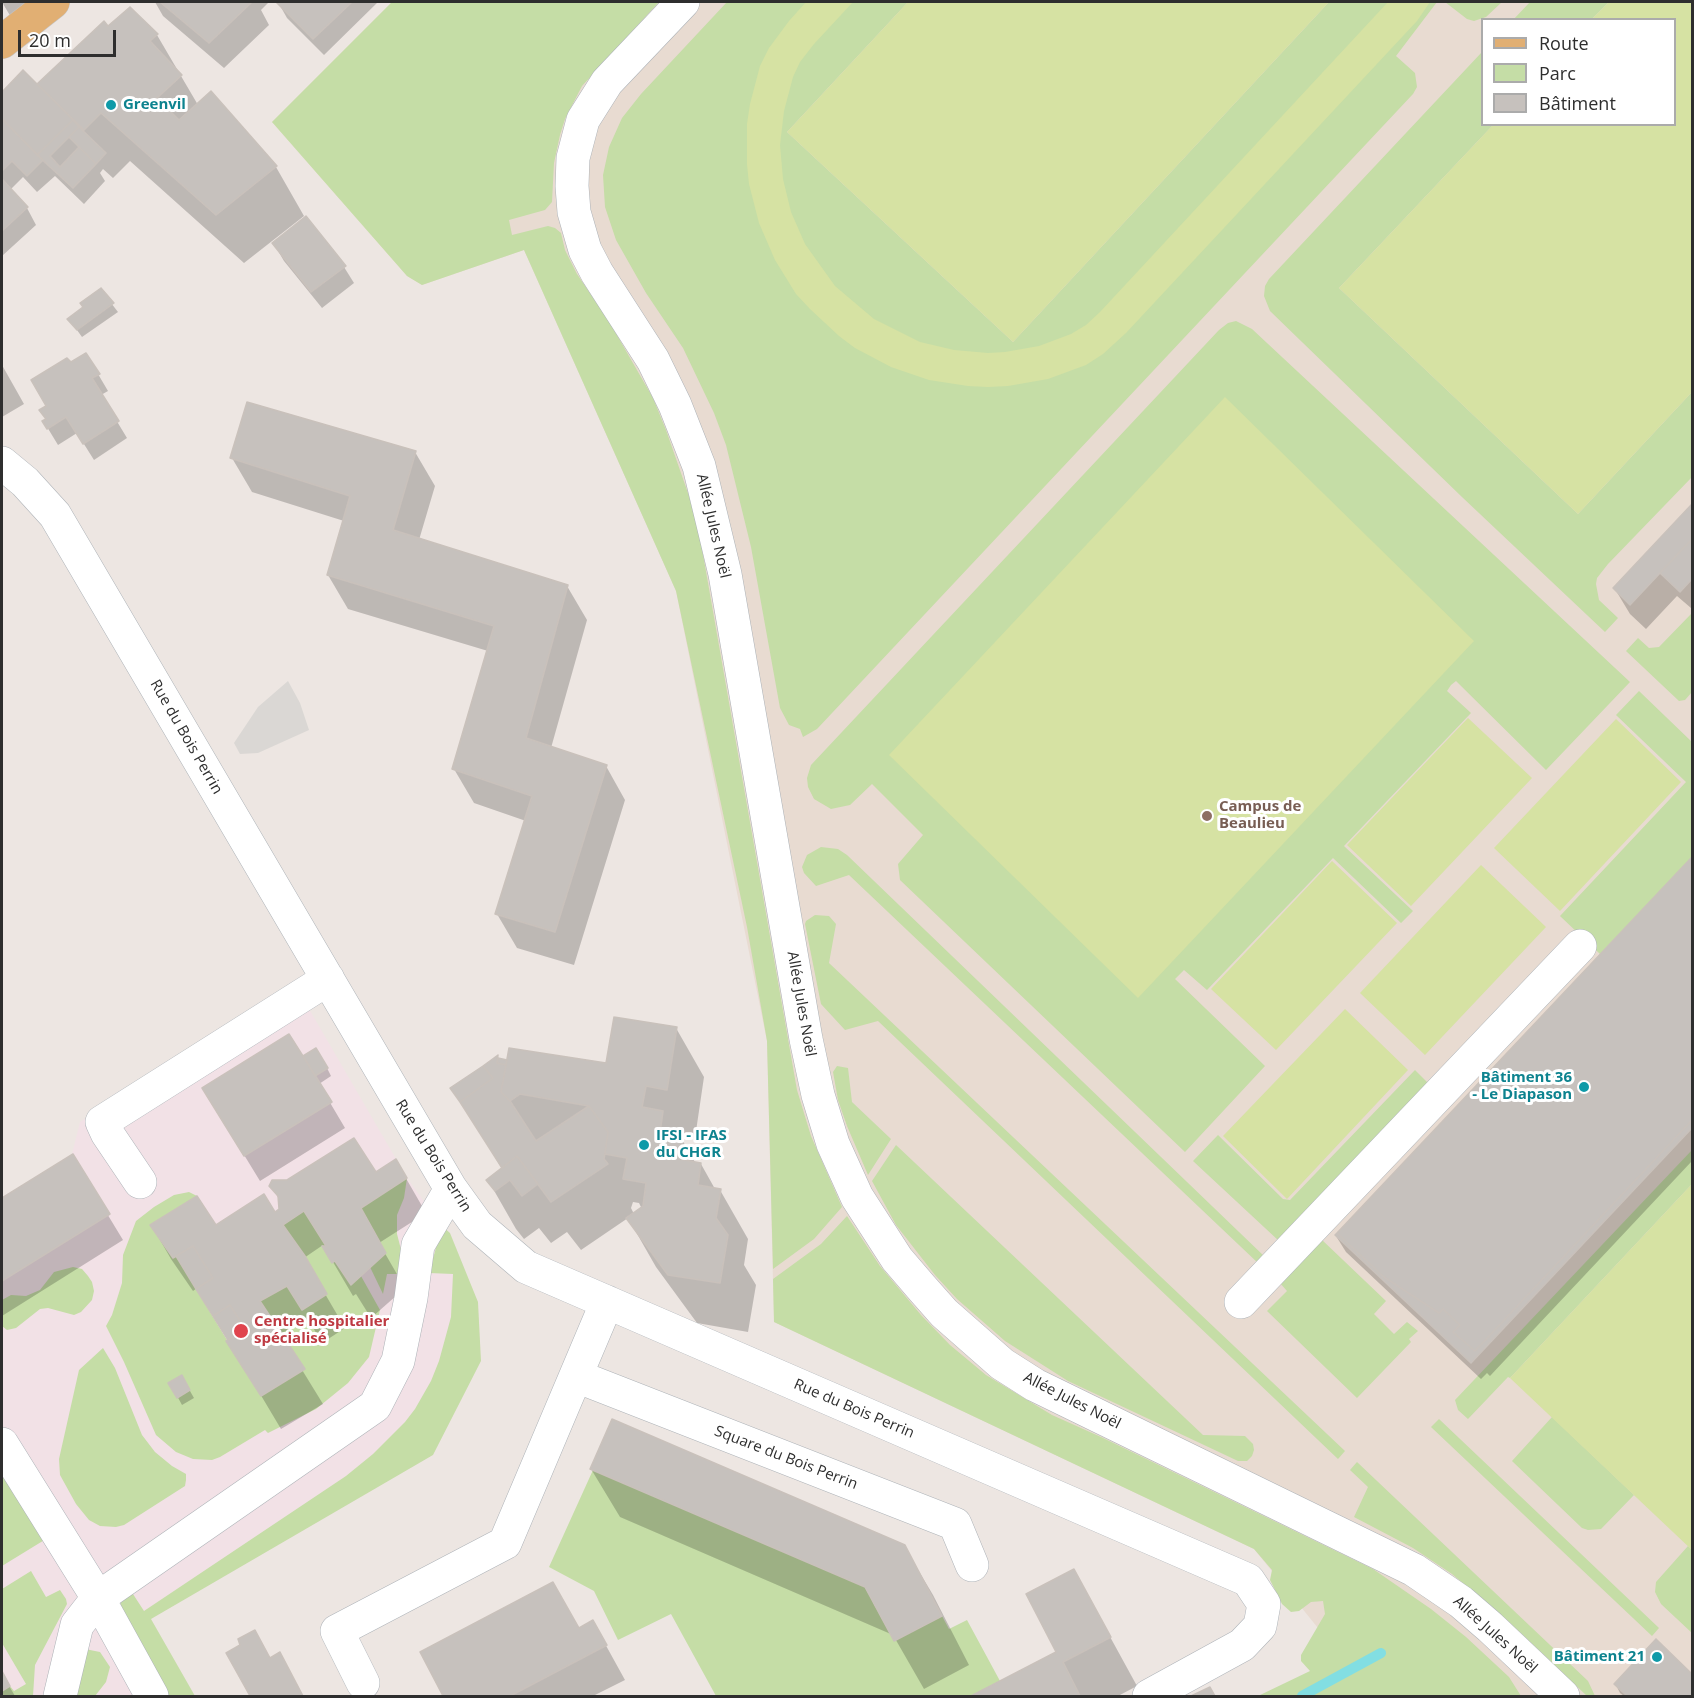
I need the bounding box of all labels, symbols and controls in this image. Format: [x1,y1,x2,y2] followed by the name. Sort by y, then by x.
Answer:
[21,18,118,56] scale bar
[1481,18,1676,126] legend
[29,28,71,52] text: 20 m
[1539,31,1589,55] text: Route
[1539,61,1576,85] text: Parc
[1539,91,1616,115] text: Bâtiment
[123,96,186,114] place label: Greenvil
[104,98,118,112] marker: Greenvil
[692,472,734,580] street label: Allée Jules Noël
[146,677,226,797] street label: Rue du Bois Perrin
[1219,798,1301,833] place label: Campus de Beaulieu
[1200,809,1214,823] marker: Campus de Beaulieu
[783,950,819,1058] street label: Allée Jules Noël
[1472,1069,1572,1104] place label: Bâtiment 36 - Le Diapason
[1577,1080,1591,1094] marker: Bâtiment 36 - Le Diapason
[391,1096,475,1216] street label: Rue du Bois Perrin
[656,1127,727,1162] place label: IFSI - IFAS du CHGR
[637,1138,651,1152] marker: IFSI - IFAS du CHGR
[254,1313,389,1348] place label: Centre hospitalier spécialisé
[232,1322,250,1340] marker: Centre hospitalier spécialisé
[1020,1369,1124,1433] street label: Allée Jules Noël
[791,1375,917,1443] street label: Rue du Bois Perrin
[712,1422,860,1494] street label: Square du Bois Perrin
[1449,1593,1541,1677] street label: Allée Jules Noël
[1554,1648,1645,1666] place label: Bâtiment 21
[1650,1650,1664,1664] marker: Bâtiment 21

